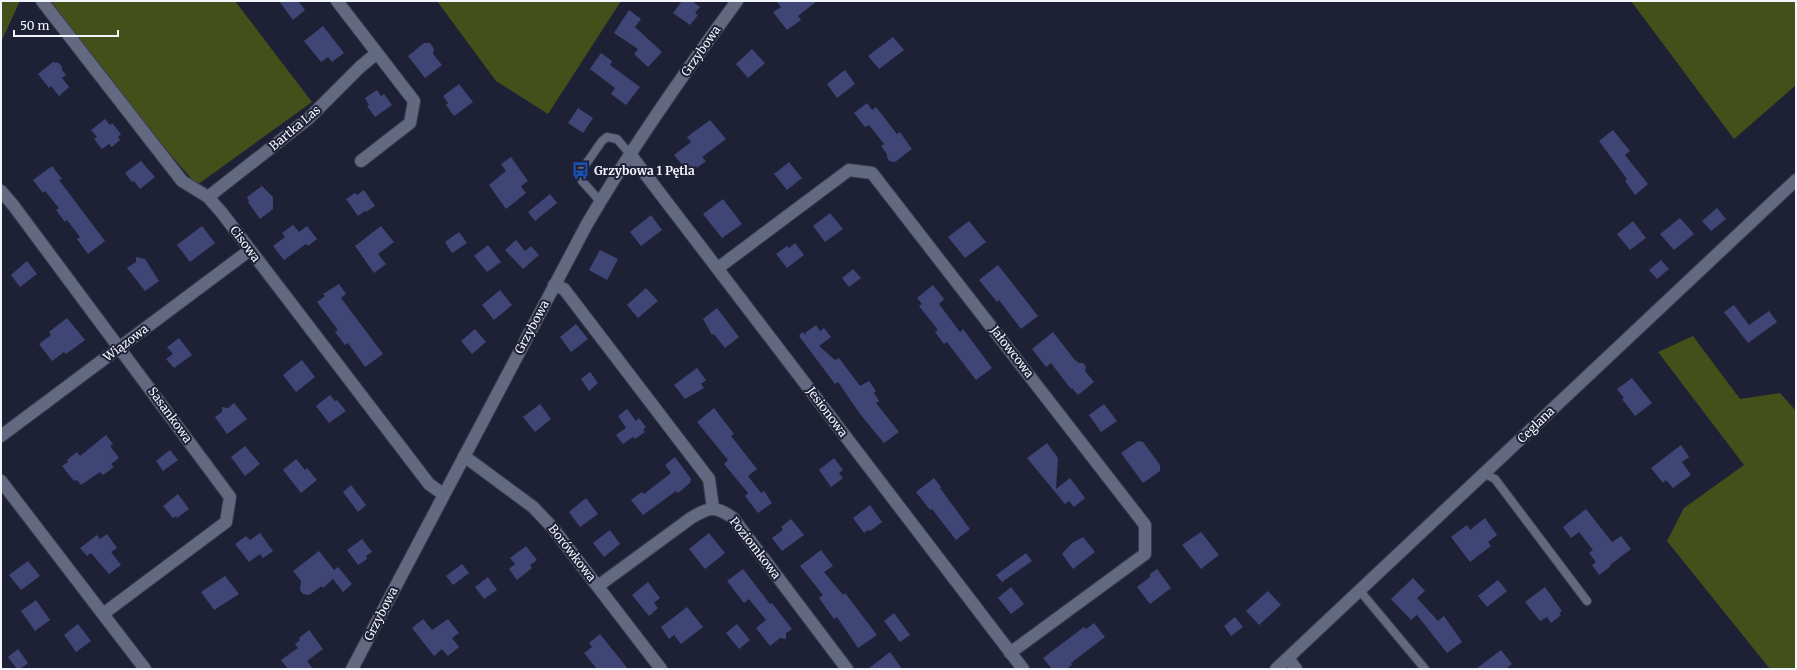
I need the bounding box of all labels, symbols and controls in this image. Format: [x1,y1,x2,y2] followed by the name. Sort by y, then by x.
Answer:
[14,12,118,38] scale bar
[20,18,49,33] text: 50 m
[678,22,724,79] street label: Grzybowa
[266,102,323,153] street label: Bartka Las
[571,161,591,181] bus stop icon: Grzybowa 1 Pętla
[594,163,695,178] place label: Grzybowa 1 Pętla
[227,223,264,265] street label: Cisowa
[511,297,552,356] street label: Grzybowa
[100,321,152,365] street label: Wiązowa
[987,322,1038,381] street label: Jałowcowa
[803,383,851,440] street label: Jesionowa
[145,384,196,446] street label: Sasankowa
[1514,403,1558,446] street label: Ceglana
[727,514,785,582] street label: Poziomkowa
[545,521,600,585] street label: Borówkowa
[361,584,401,643] street label: Grzybowa

